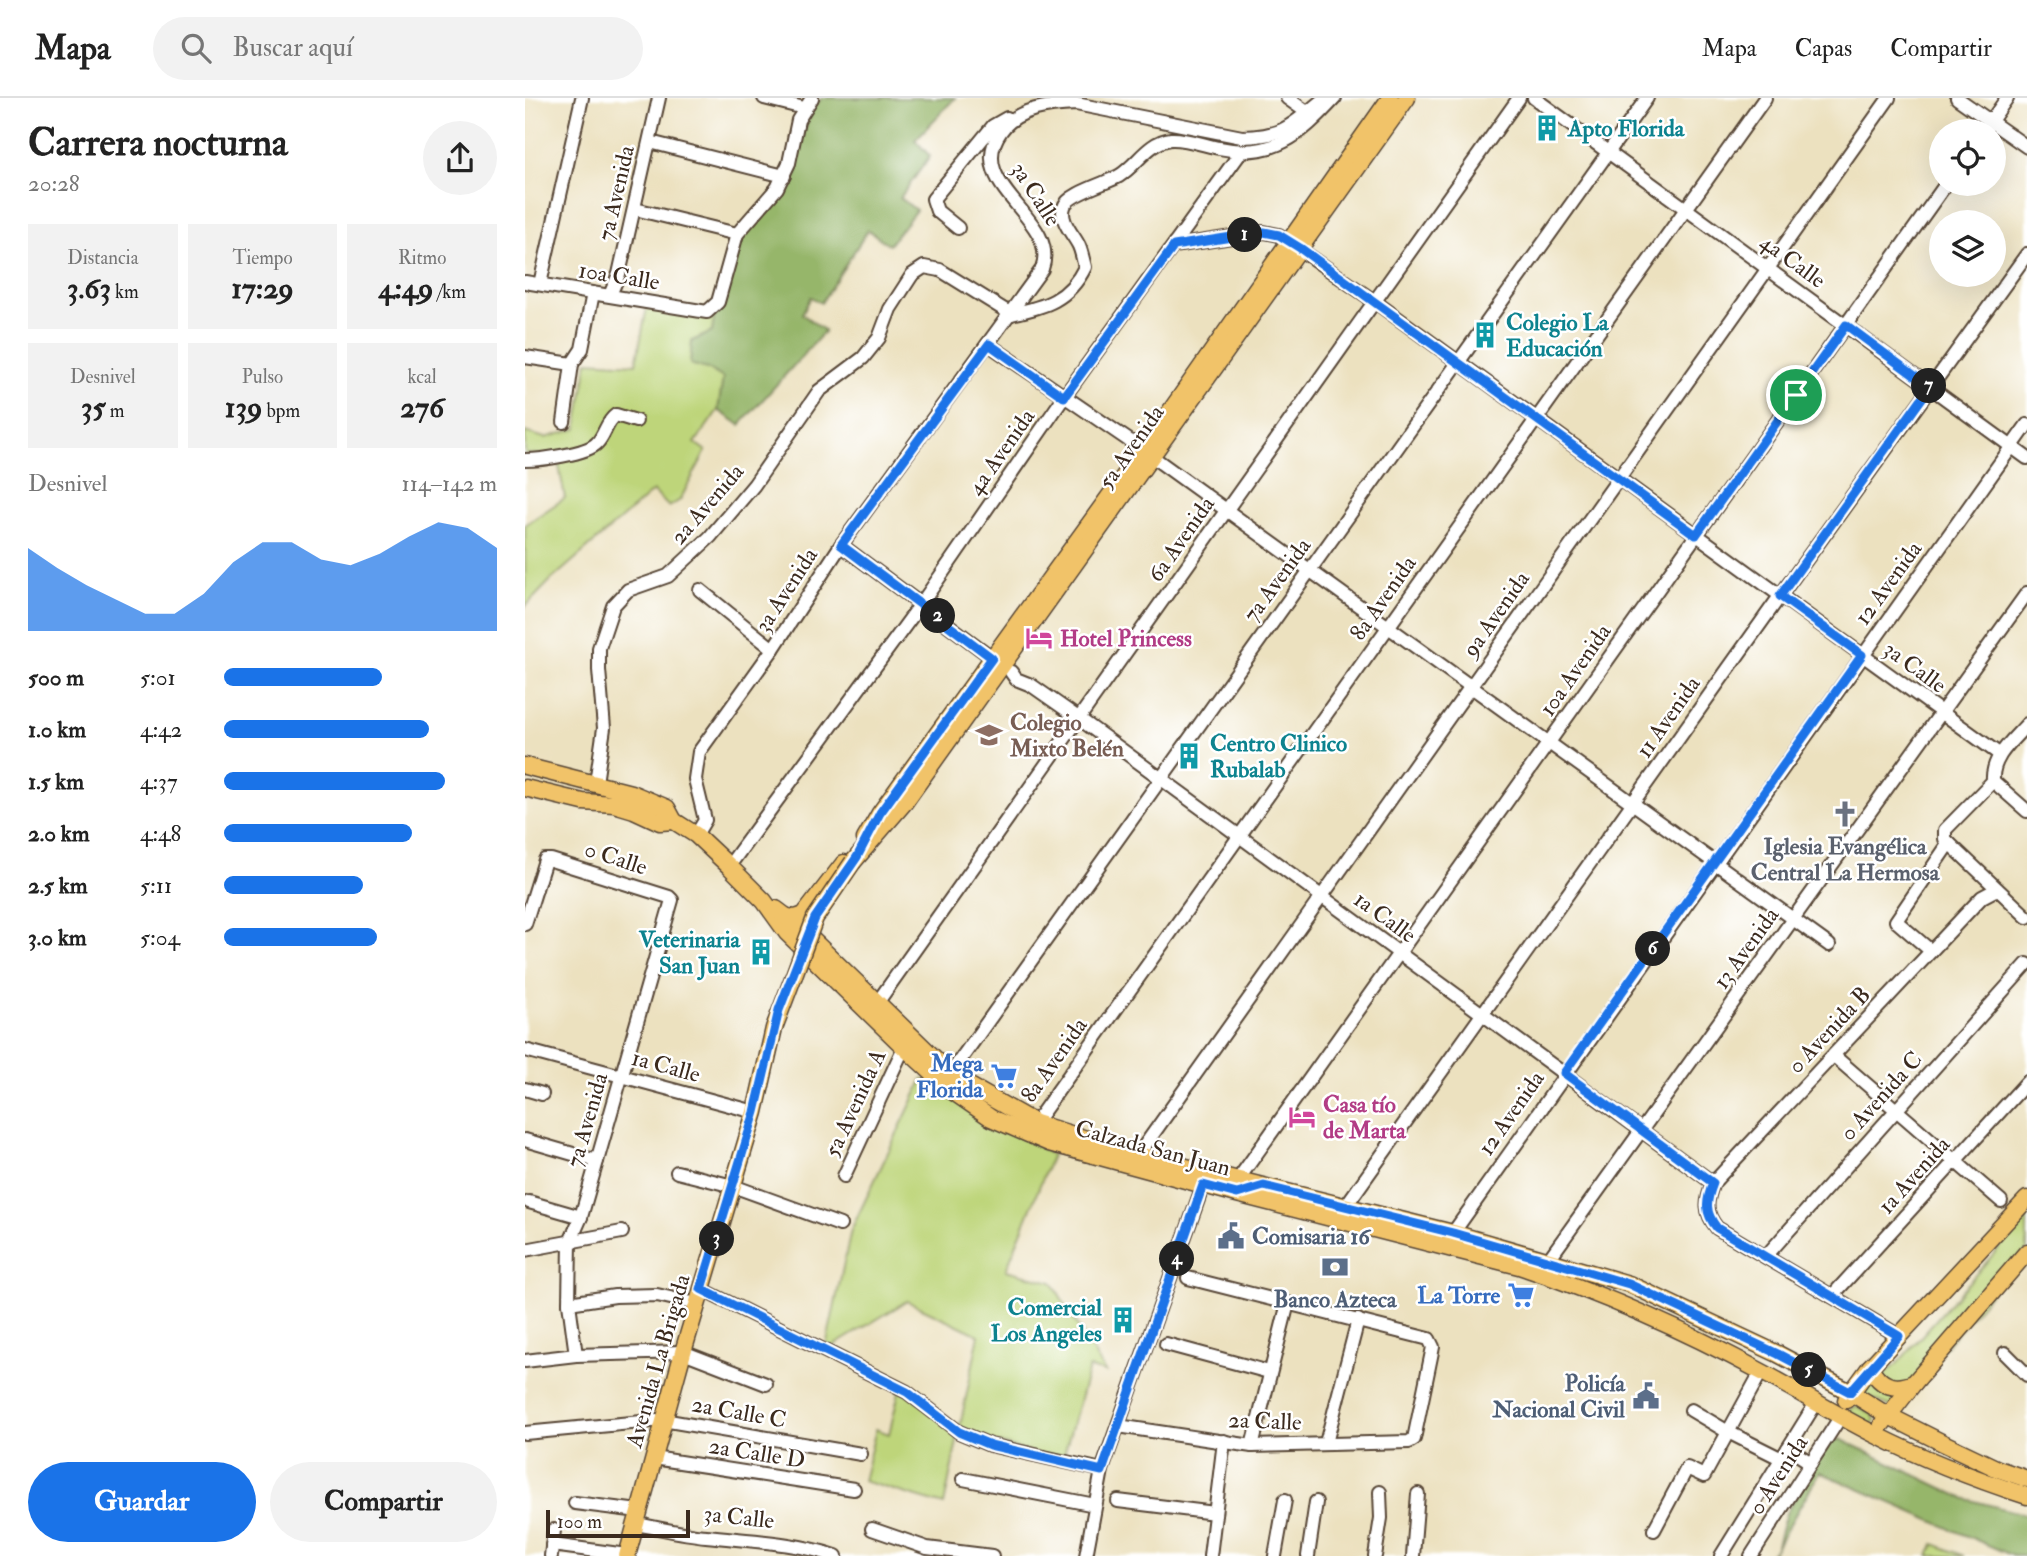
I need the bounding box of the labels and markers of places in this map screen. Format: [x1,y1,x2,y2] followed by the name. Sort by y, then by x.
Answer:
[1532,113,1562,143] building icon: Apto Florida
[1567,114,1686,144] place label: Apto Florida
[1227,218,1263,252] pin: 1
[1506,308,1610,363] place label: Colegio La Educación
[1470,320,1500,350] building icon: Colegio La Educación
[1766,365,1826,425] pin
[1911,368,1947,404] pin: 7
[921,598,955,634] pin: 2
[1024,623,1054,653] hotel icon: Hotel Princess
[1060,624,1192,653] place label: Hotel Princess
[1009,708,1124,763] place label: Colegio Mixto Belén
[974,720,1004,750] school or university icon: Colegio Mixto Belén
[1210,729,1347,784] place label: Centro Clinico Rubalab
[1174,741,1204,771] building icon: Centro Clinico Rubalab
[1830,799,1860,829] church icon: Iglesia Evangélica Central La Hermosa
[1751,832,1941,887] place label: Iglesia Evangélica Central La Hermosa
[638,925,742,981] place label: Veterinaria San Juan
[1635,932,1671,966] pin: 6
[746,937,776,967] building icon: Veterinaria San Juan
[916,1049,985,1104] place label: Mega Florida
[989,1061,1019,1091] supermarket icon: Mega Florida
[1323,1090,1407,1145] place label: Casa tío de Marta
[1287,1102,1317,1132] hotel icon: Casa tío de Marta
[1216,1221,1246,1251] public building icon: Comisaria 16
[699,1222,735,1256] pin: 3
[1252,1222,1372,1251] place label: Comisaria 16
[1159,1242,1195,1276] pin: 4
[1320,1252,1350,1282] bank icon: Banco Azteca
[1506,1280,1536,1310] supermarket icon: La Torre
[1417,1281,1500,1310] place label: La Torre
[1274,1285,1398,1314] place label: Banco Azteca
[991,1293,1103,1349] place label: Comercial Los Angeles
[1108,1305,1138,1335] building icon: Comercial Los Angeles
[1791,1352,1827,1388] pin: 5
[1491,1369,1627,1424] place label: Policía Nacional Civil
[1631,1381,1661,1411] public building icon: Policía Nacional Civil

